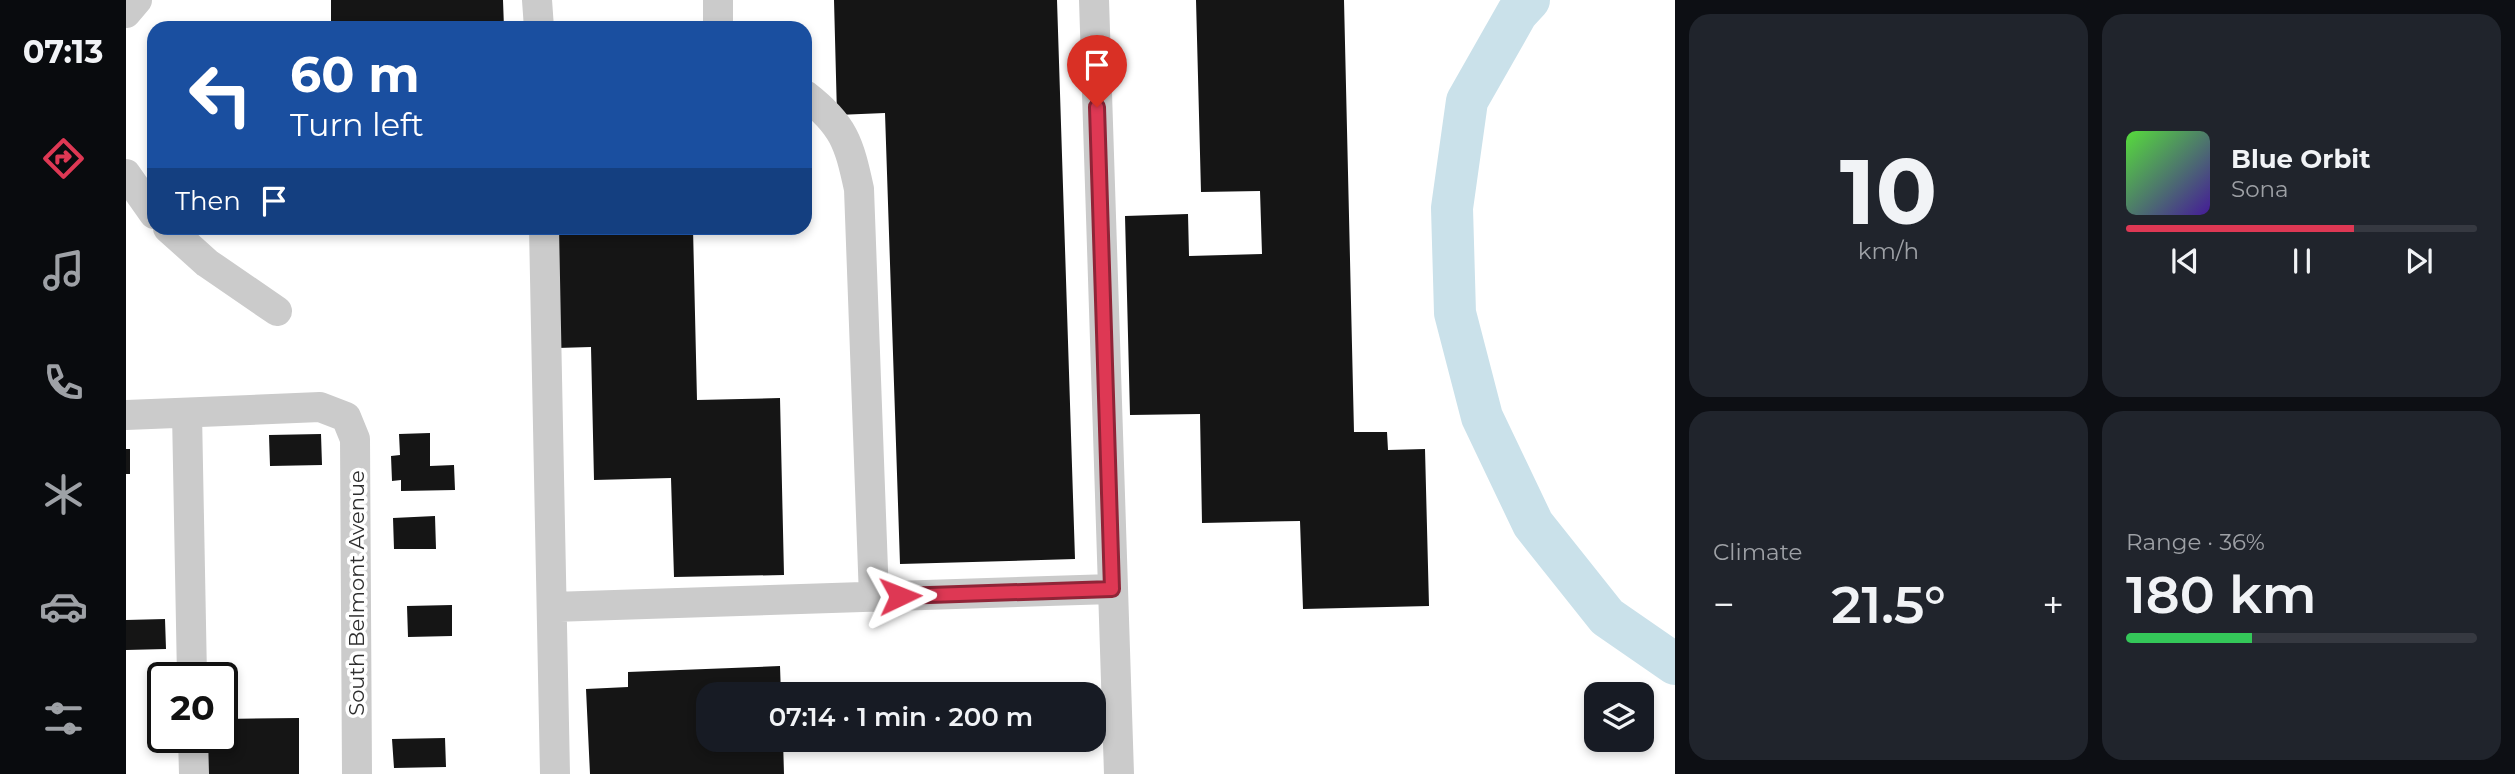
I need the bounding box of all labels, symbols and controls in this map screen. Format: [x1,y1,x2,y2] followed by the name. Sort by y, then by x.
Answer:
[23,32,103,71] text: 07:13
[1067,35,1127,107] pin
[290,45,420,104] text: 60 m
[1078,46,1116,84] icon: arrive
[175,49,266,140] icon: left
[290,105,424,144] text: Turn left
[39,134,88,183] icon: directions
[1840,136,1937,247] text: 10
[2231,143,2370,175] text: Blue Orbit
[2231,175,2289,203] text: Sona
[255,182,293,220] icon: arrive
[175,185,241,217] text: Then
[1858,237,1919,265] text: km/h
[2166,242,2204,280] icon: previous
[2283,242,2321,280] icon: pause
[2400,242,2438,280] icon: next
[39,246,88,295] icon: music
[39,358,88,407] icon: phone
[39,470,88,519] icon: climate
[344,470,369,716] street label: South Belmont Avenue
[2126,528,2265,556] text: Range · 36%
[1713,538,1802,566] text: Climate
[863,559,937,633] position arrow
[2126,563,2317,626] text: 180 km
[1831,573,1946,636] text: 21.5°
[1713,581,1735,628] text: −
[2042,581,2064,628] text: +
[39,582,88,631] icon: car
[147,662,238,753] speed limit sign: 20
[1584,682,1654,752] map controls
[1584,682,1654,752] button: layers
[39,694,88,743] icon: filters
[769,701,1033,733] text: 07:14 · 1 min · 200 m

